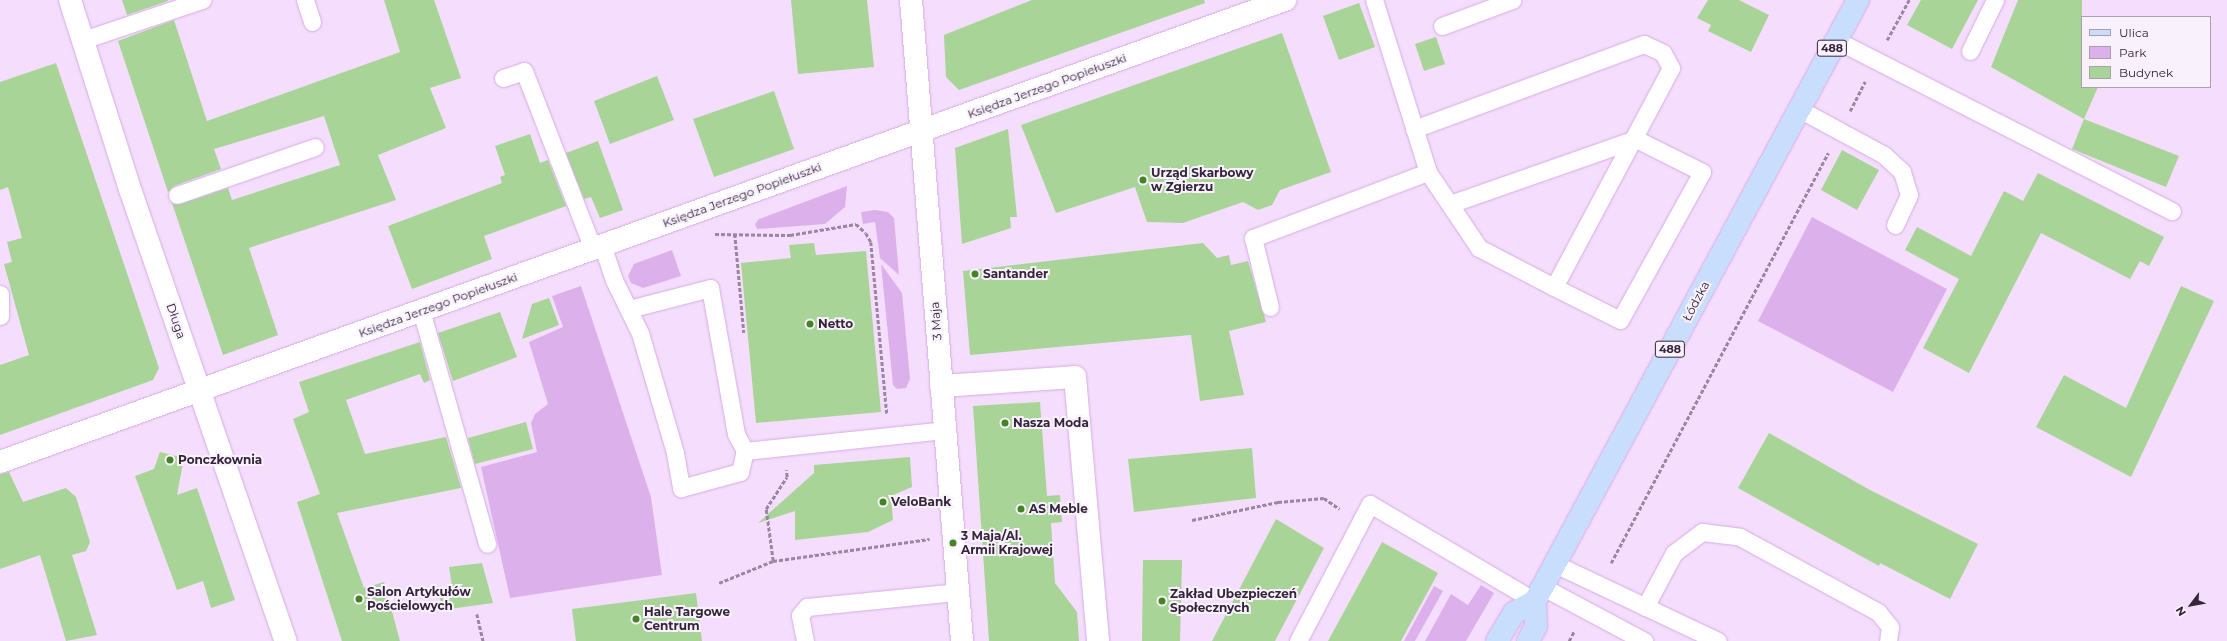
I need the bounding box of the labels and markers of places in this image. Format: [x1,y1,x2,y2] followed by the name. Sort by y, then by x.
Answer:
[1151,166,1253,194] place label: Urząd Skarbowy w Zgierzu
[1138,175,1148,185] marker: Urząd Skarbowy w Zgierzu
[983,267,1048,281] place label: Santander
[970,269,980,279] marker: Santander
[818,317,853,331] place label: Netto
[805,319,815,329] marker: Netto
[1013,416,1089,430] place label: Nasza Moda
[1000,418,1010,428] marker: Nasza Moda
[178,453,262,467] place label: Ponczkownia
[165,455,175,465] marker: Ponczkownia
[891,495,951,509] place label: VeloBank
[878,497,888,507] marker: VeloBank
[1029,502,1088,516] place label: AS Meble
[1016,504,1026,514] marker: AS Meble
[961,529,1053,557] place label: 3 Maja/Al. Armii Krajowej
[948,538,958,548] marker: 3 Maja/Al. Armii Krajowej
[367,585,471,613] place label: Salon Artykułów Pościelowych
[1170,587,1297,615] place label: Zakład Ubezpieczeń Społecznych
[354,594,364,604] marker: Salon Artykułów Pościelowych
[1157,596,1167,606] marker: Zakład Ubezpieczeń Społecznych
[644,605,730,633] place label: Hale Targowe Centrum
[631,614,641,624] marker: Hale Targowe Centrum

